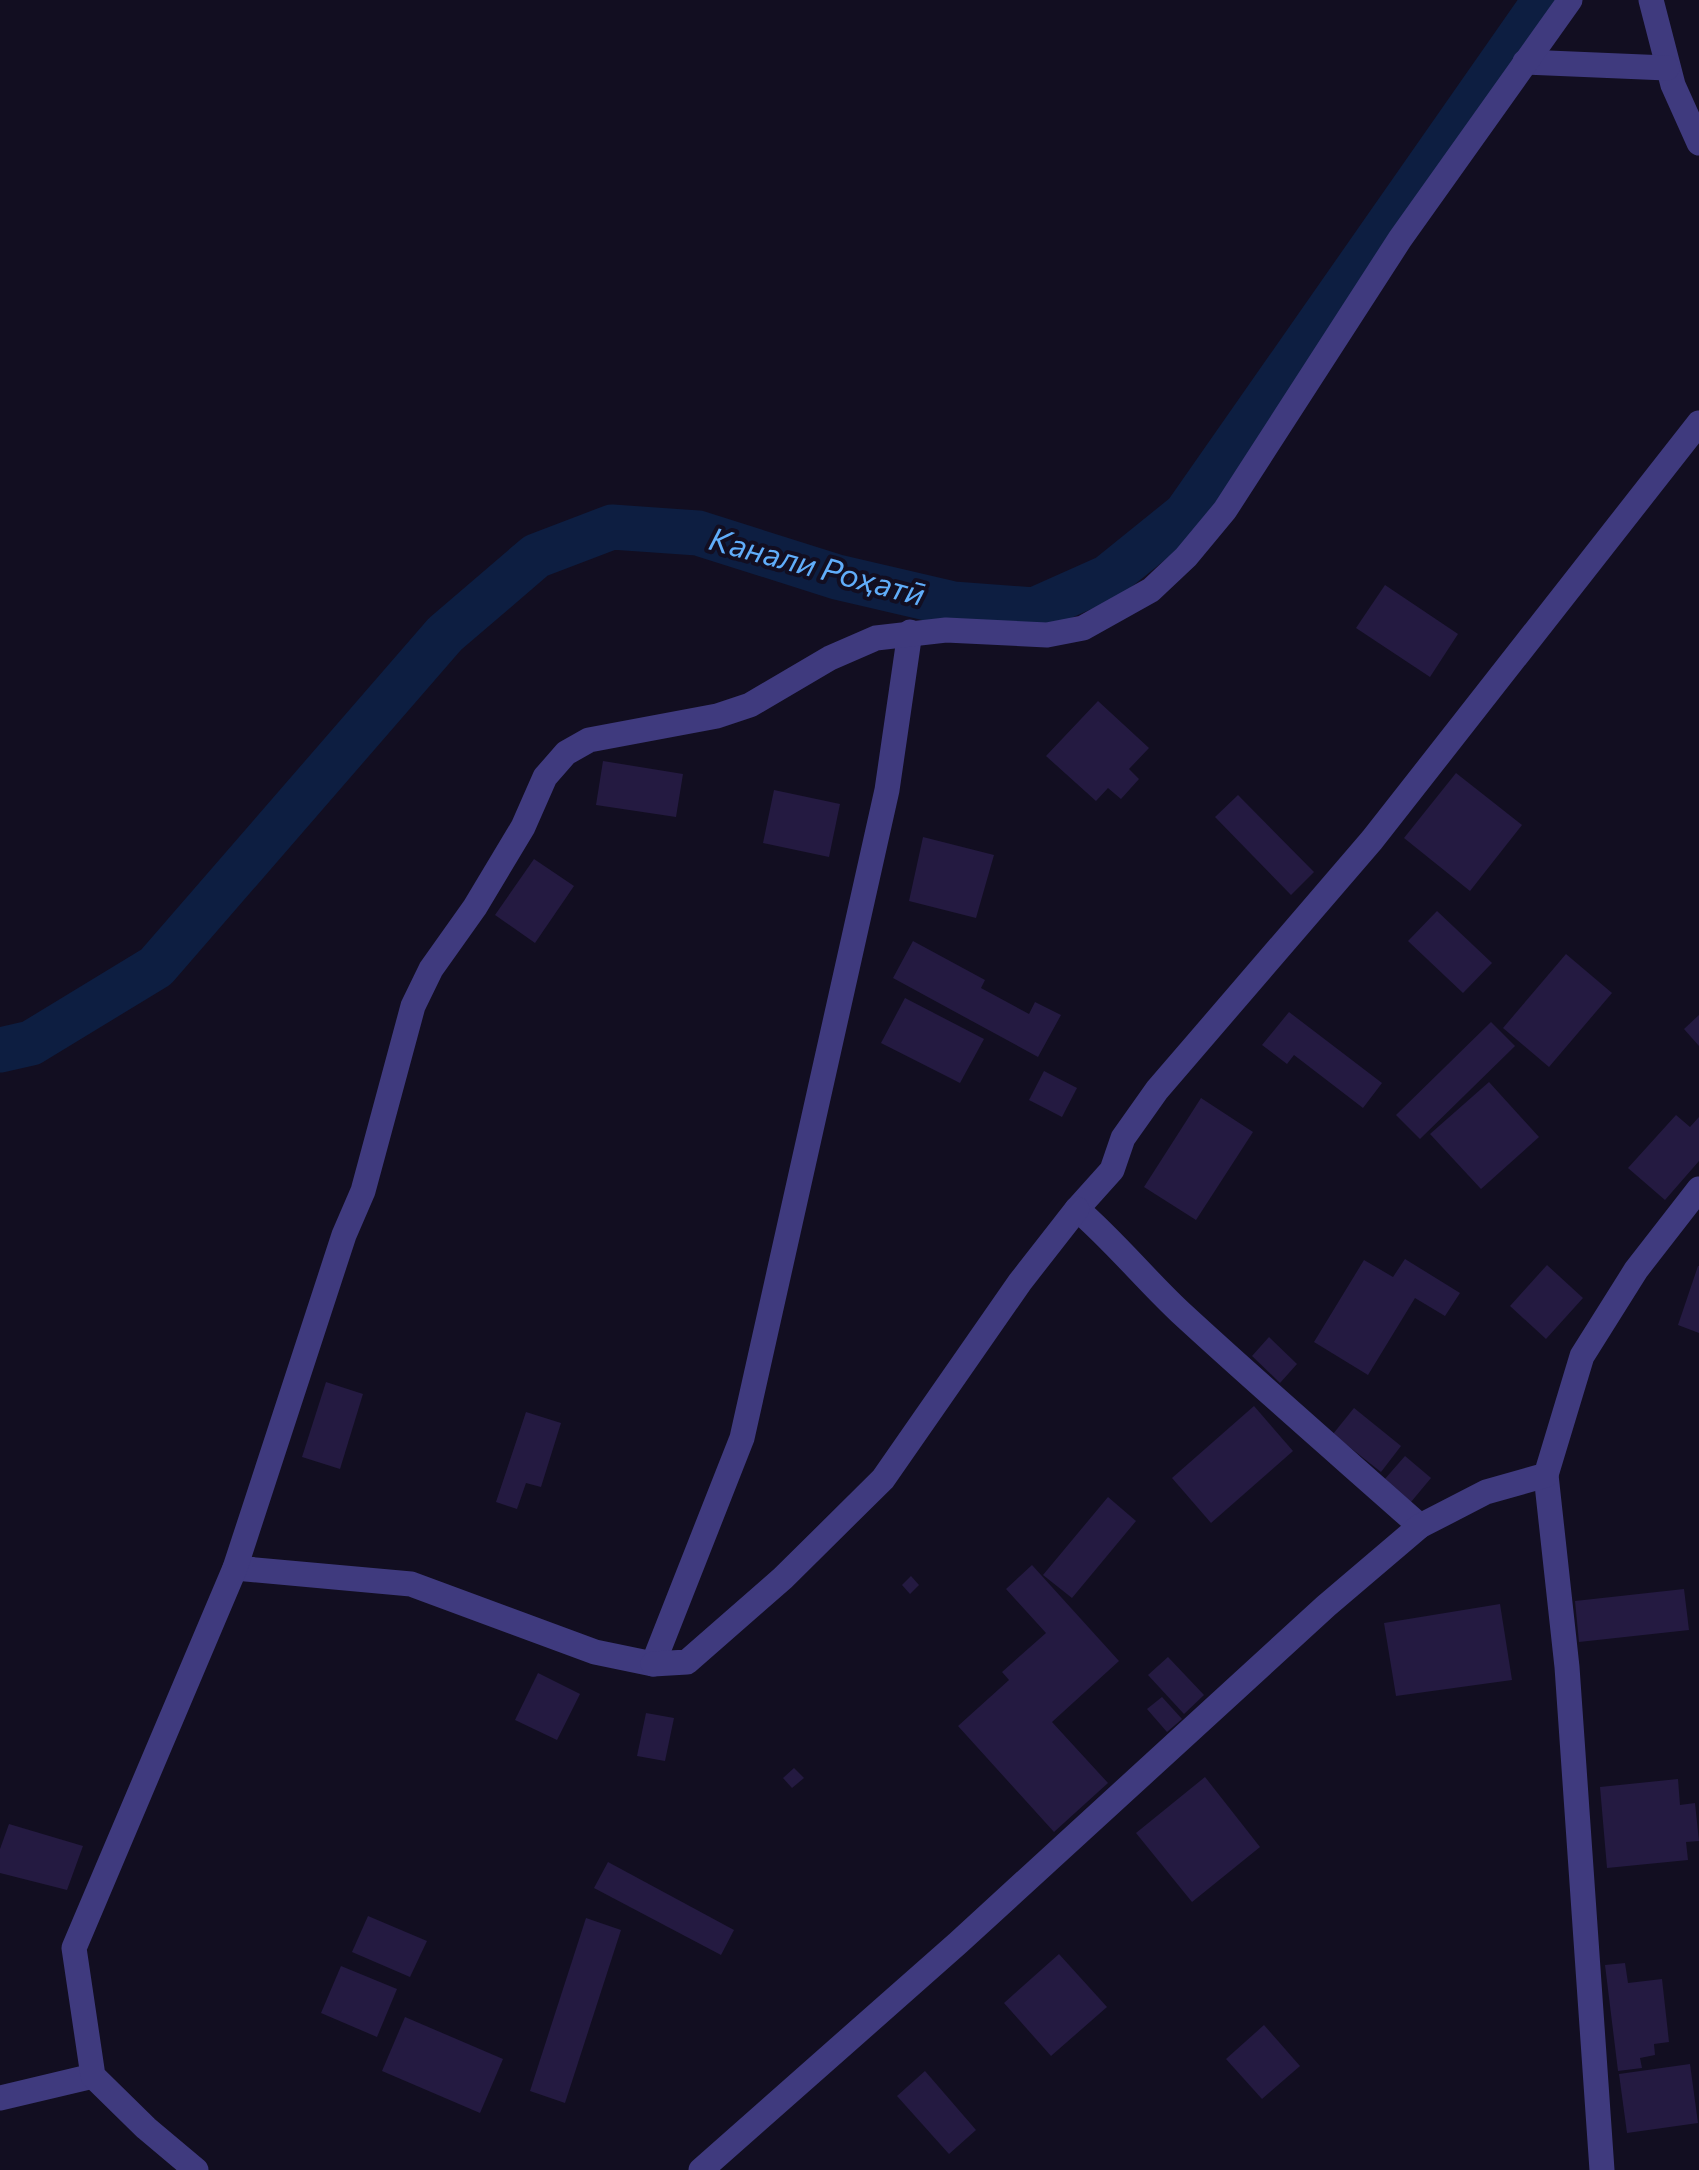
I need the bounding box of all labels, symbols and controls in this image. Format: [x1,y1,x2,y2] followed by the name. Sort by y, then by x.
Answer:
[705,517,930,613] water label: Канали Роҳатӣ

